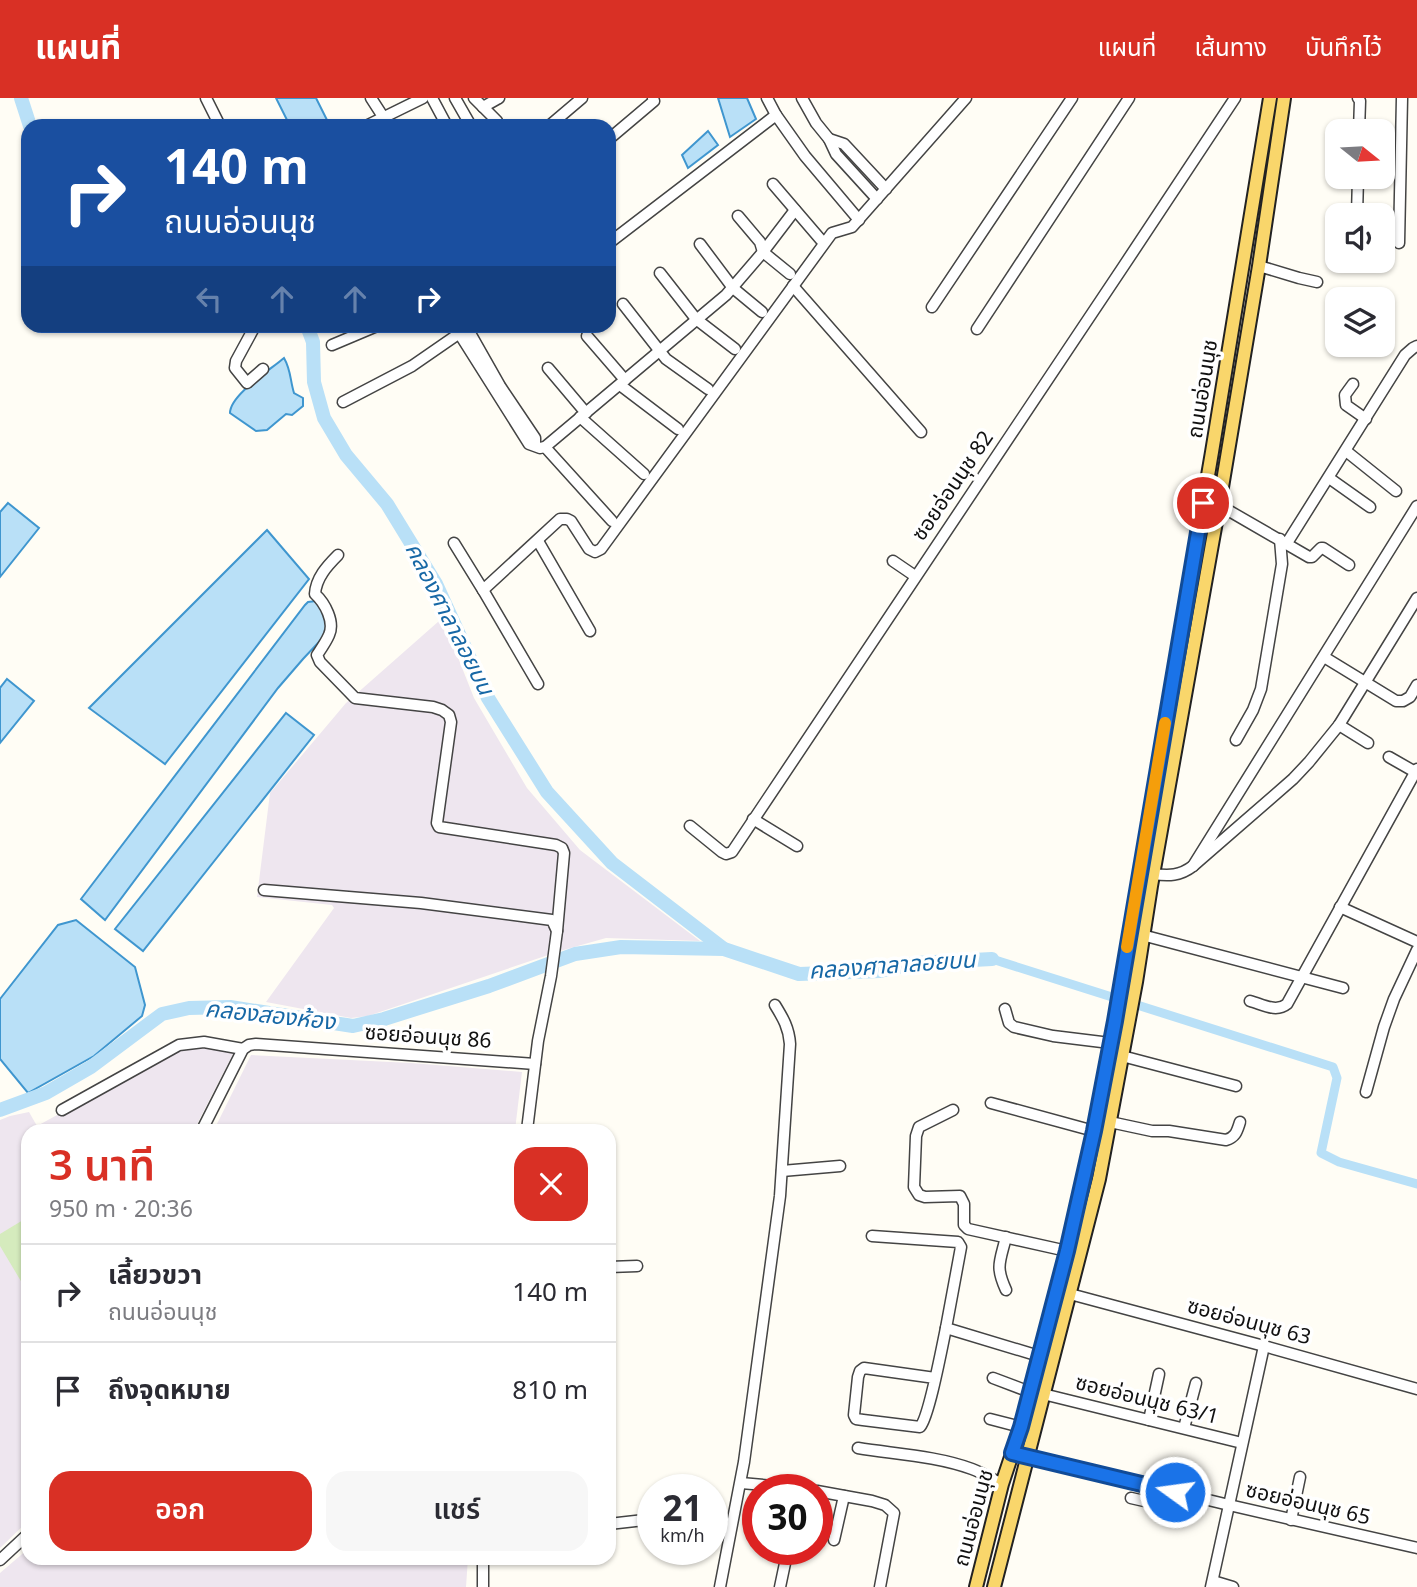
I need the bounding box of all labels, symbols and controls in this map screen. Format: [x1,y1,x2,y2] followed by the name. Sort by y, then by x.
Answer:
[35,24,121,74] text: แผนที่
[1098,31,1156,67] text: แผนที่
[1194,31,1267,67] text: เส้นทาง
[1305,31,1382,67] text: บันทึกไว้
[1325,119,1395,189] north arrow
[1325,119,1395,357] map controls
[164,132,309,206] text: 140 m
[49,147,140,238] icon: right
[164,199,316,247] text: ถนนอ่อนนุช
[1325,203,1395,273] button: sound
[190,280,228,318] icon: left
[263,280,301,318] icon: ahead
[336,280,374,318] icon: ahead
[409,280,447,318] icon: right
[1325,287,1395,357] button: layers
[1180,337,1226,441] street label: ถนนอ่อนนุช
[905,425,1001,547] street label: ซอยอ่อนนุช 82
[1173,473,1233,533] pin
[1184,484,1222,522] icon: arrive
[396,537,503,703] water label: คลองศาลาลอยบน
[807,943,978,989] water label: คลองศาลาลอยบน
[203,992,338,1040] water label: คลองสองห้อง
[364,1017,492,1057] street label: ซอยอ่อนนุช 86
[49,1135,155,1199] text: 3 นาที
[514,1147,588,1221] button: close
[49,1193,193,1227] text: 950 m · 20:36
[108,1256,202,1296] text: เลี้ยวขวา
[512,1273,588,1313] text: 140 m
[49,1274,87,1312] icon: right
[1184,1291,1314,1353] street label: ซอยอ่อนนุช 63
[108,1296,217,1330] text: ถนนอ่อนนุช
[1072,1367,1222,1433] street label: ซอยอ่อนนุช 63/1
[108,1371,231,1411] text: ถึงจุดหมาย
[512,1371,588,1411] text: 810 m
[49,1372,87,1410] icon: arrive
[1138,1455,1212,1529] position arrow
[946,1466,1002,1570] street label: ถนนอ่อนนุช
[49,1471,312,1551] button: ออก
[326,1471,588,1551] button: แชร์
[742,1474,833,1565] speed limit sign: 30
[1243,1475,1373,1533] street label: ซอยอ่อนนุช 65
[662,1484,703,1537] text: 21
[660,1523,705,1550] text: km/h

